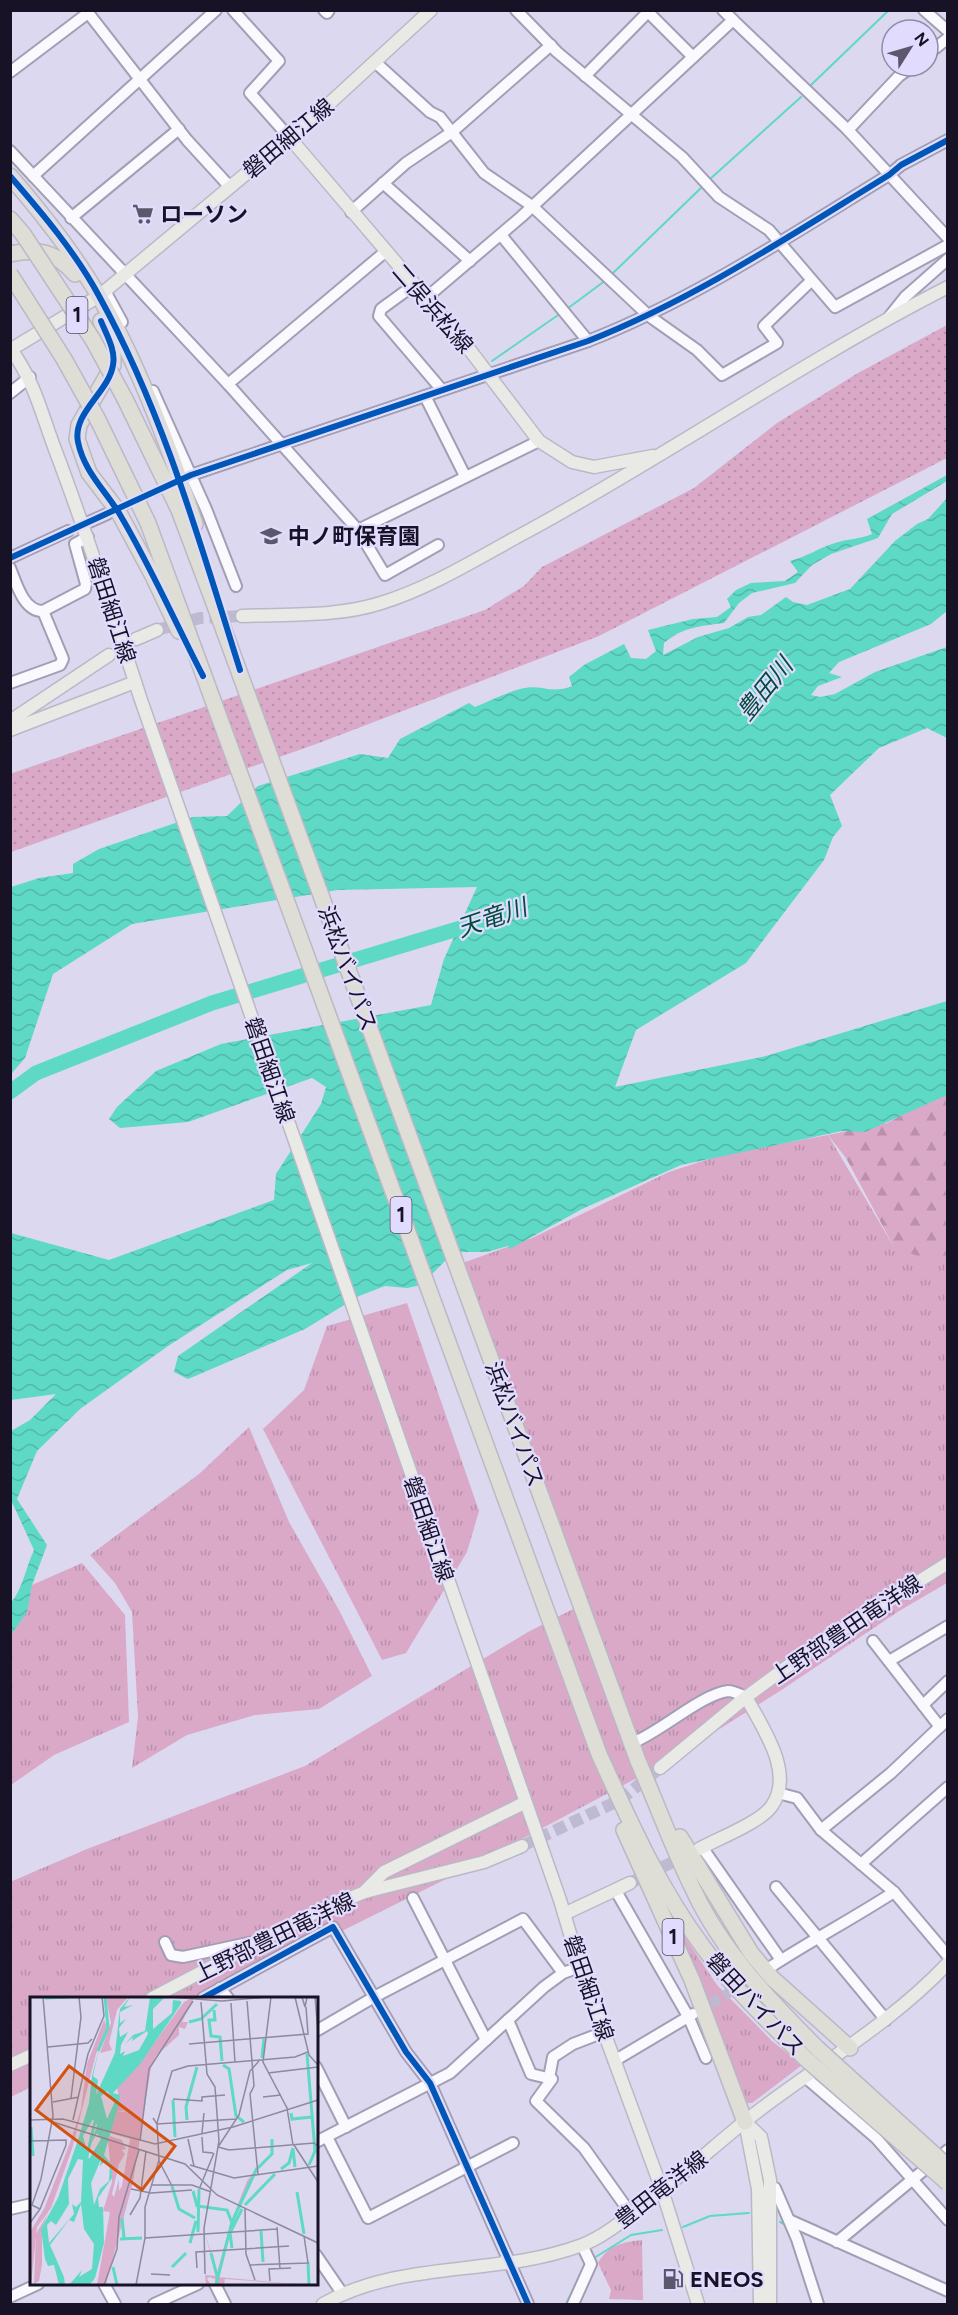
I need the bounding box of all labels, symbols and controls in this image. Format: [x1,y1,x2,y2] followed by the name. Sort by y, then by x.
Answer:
[880,18,940,78] north arrow
[910,29,933,50] text: N
[238,93,339,184] street label: 磐田細江線
[160,201,248,228] place label: ローソン
[131,202,155,226] supermarket icon: ローソン
[386,258,479,359] street label: 二俣浜松線
[66,297,88,333] road number: 1
[288,523,420,550] place label: 中ノ町保育園
[259,524,283,548] school or university icon: 中ノ町保育園
[82,554,141,667] street label: 磐田細江線
[731,649,800,726] water label: 豊田川
[453,891,533,943] water label: 天竜川
[312,902,383,1035] street label: 浜松バイパス
[239,1014,300,1127] street label: 磐田細江線
[390,1197,412,1233] road number: 1
[479,1358,550,1491] street label: 浜松バイパス
[398,1473,459,1586] street label: 磐田細江線
[766,1569,927,1690] street label: 上野部豊田竜洋線
[189,1887,359,1988] street label: 上野部豊田竜洋線
[662,1919,684,1955] road number: 1
[558,1932,619,2045] street label: 磐田細江線
[701,1947,810,2062] street label: 磐田バイパス
[30,1997,318,2285] inset map
[610,2145,713,2234] street label: 豊田竜洋線
[690,2266,764,2293] place label: ENEOS
[661,2267,685,2291] fuel station icon: ENEOS

